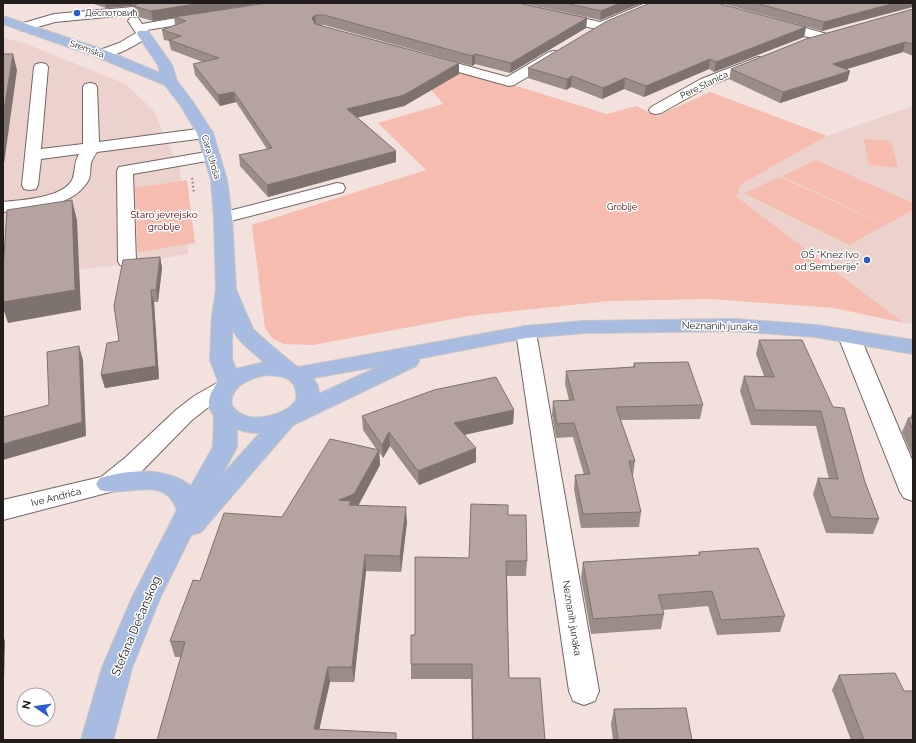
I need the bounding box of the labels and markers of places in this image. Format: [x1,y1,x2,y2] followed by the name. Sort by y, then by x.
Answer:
[72,8,82,18] marker: Деспотовић
[85,8,138,18] place label: Деспотовић
[795,249,859,272] place label: OŠ "Knez Ivo od Semberije"
[862,255,872,265] marker: OŠ "Knez Ivo od Semberije"

